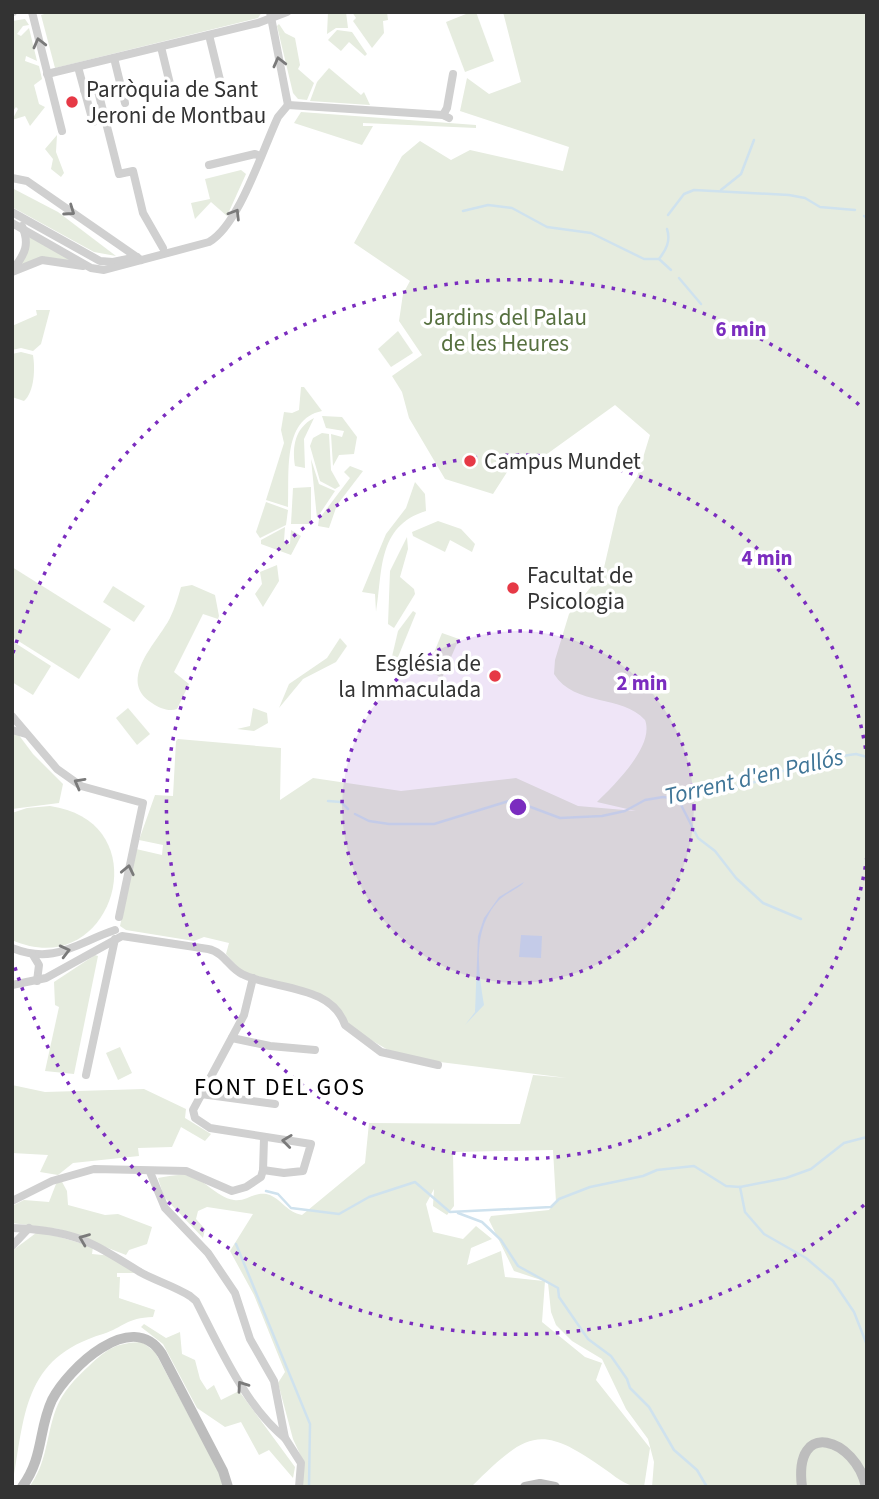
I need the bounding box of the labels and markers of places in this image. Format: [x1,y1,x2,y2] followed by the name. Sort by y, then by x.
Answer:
[86,73,266,132] place label: Parròquia de Sant Jeroni de Montbau
[64,94,80,110] marker: Parròquia de Sant Jeroni de Montbau
[484,445,641,478] place label: Campus Mundet
[462,453,478,469] marker: Campus Mundet
[527,559,633,618] place label: Facultat de Psicologia
[505,580,521,596] marker: Facultat de Psicologia
[338,647,481,706] place label: Església de la Immaculada
[487,668,503,684] marker: Església de la Immaculada
[506,795,530,819] centre of rings

